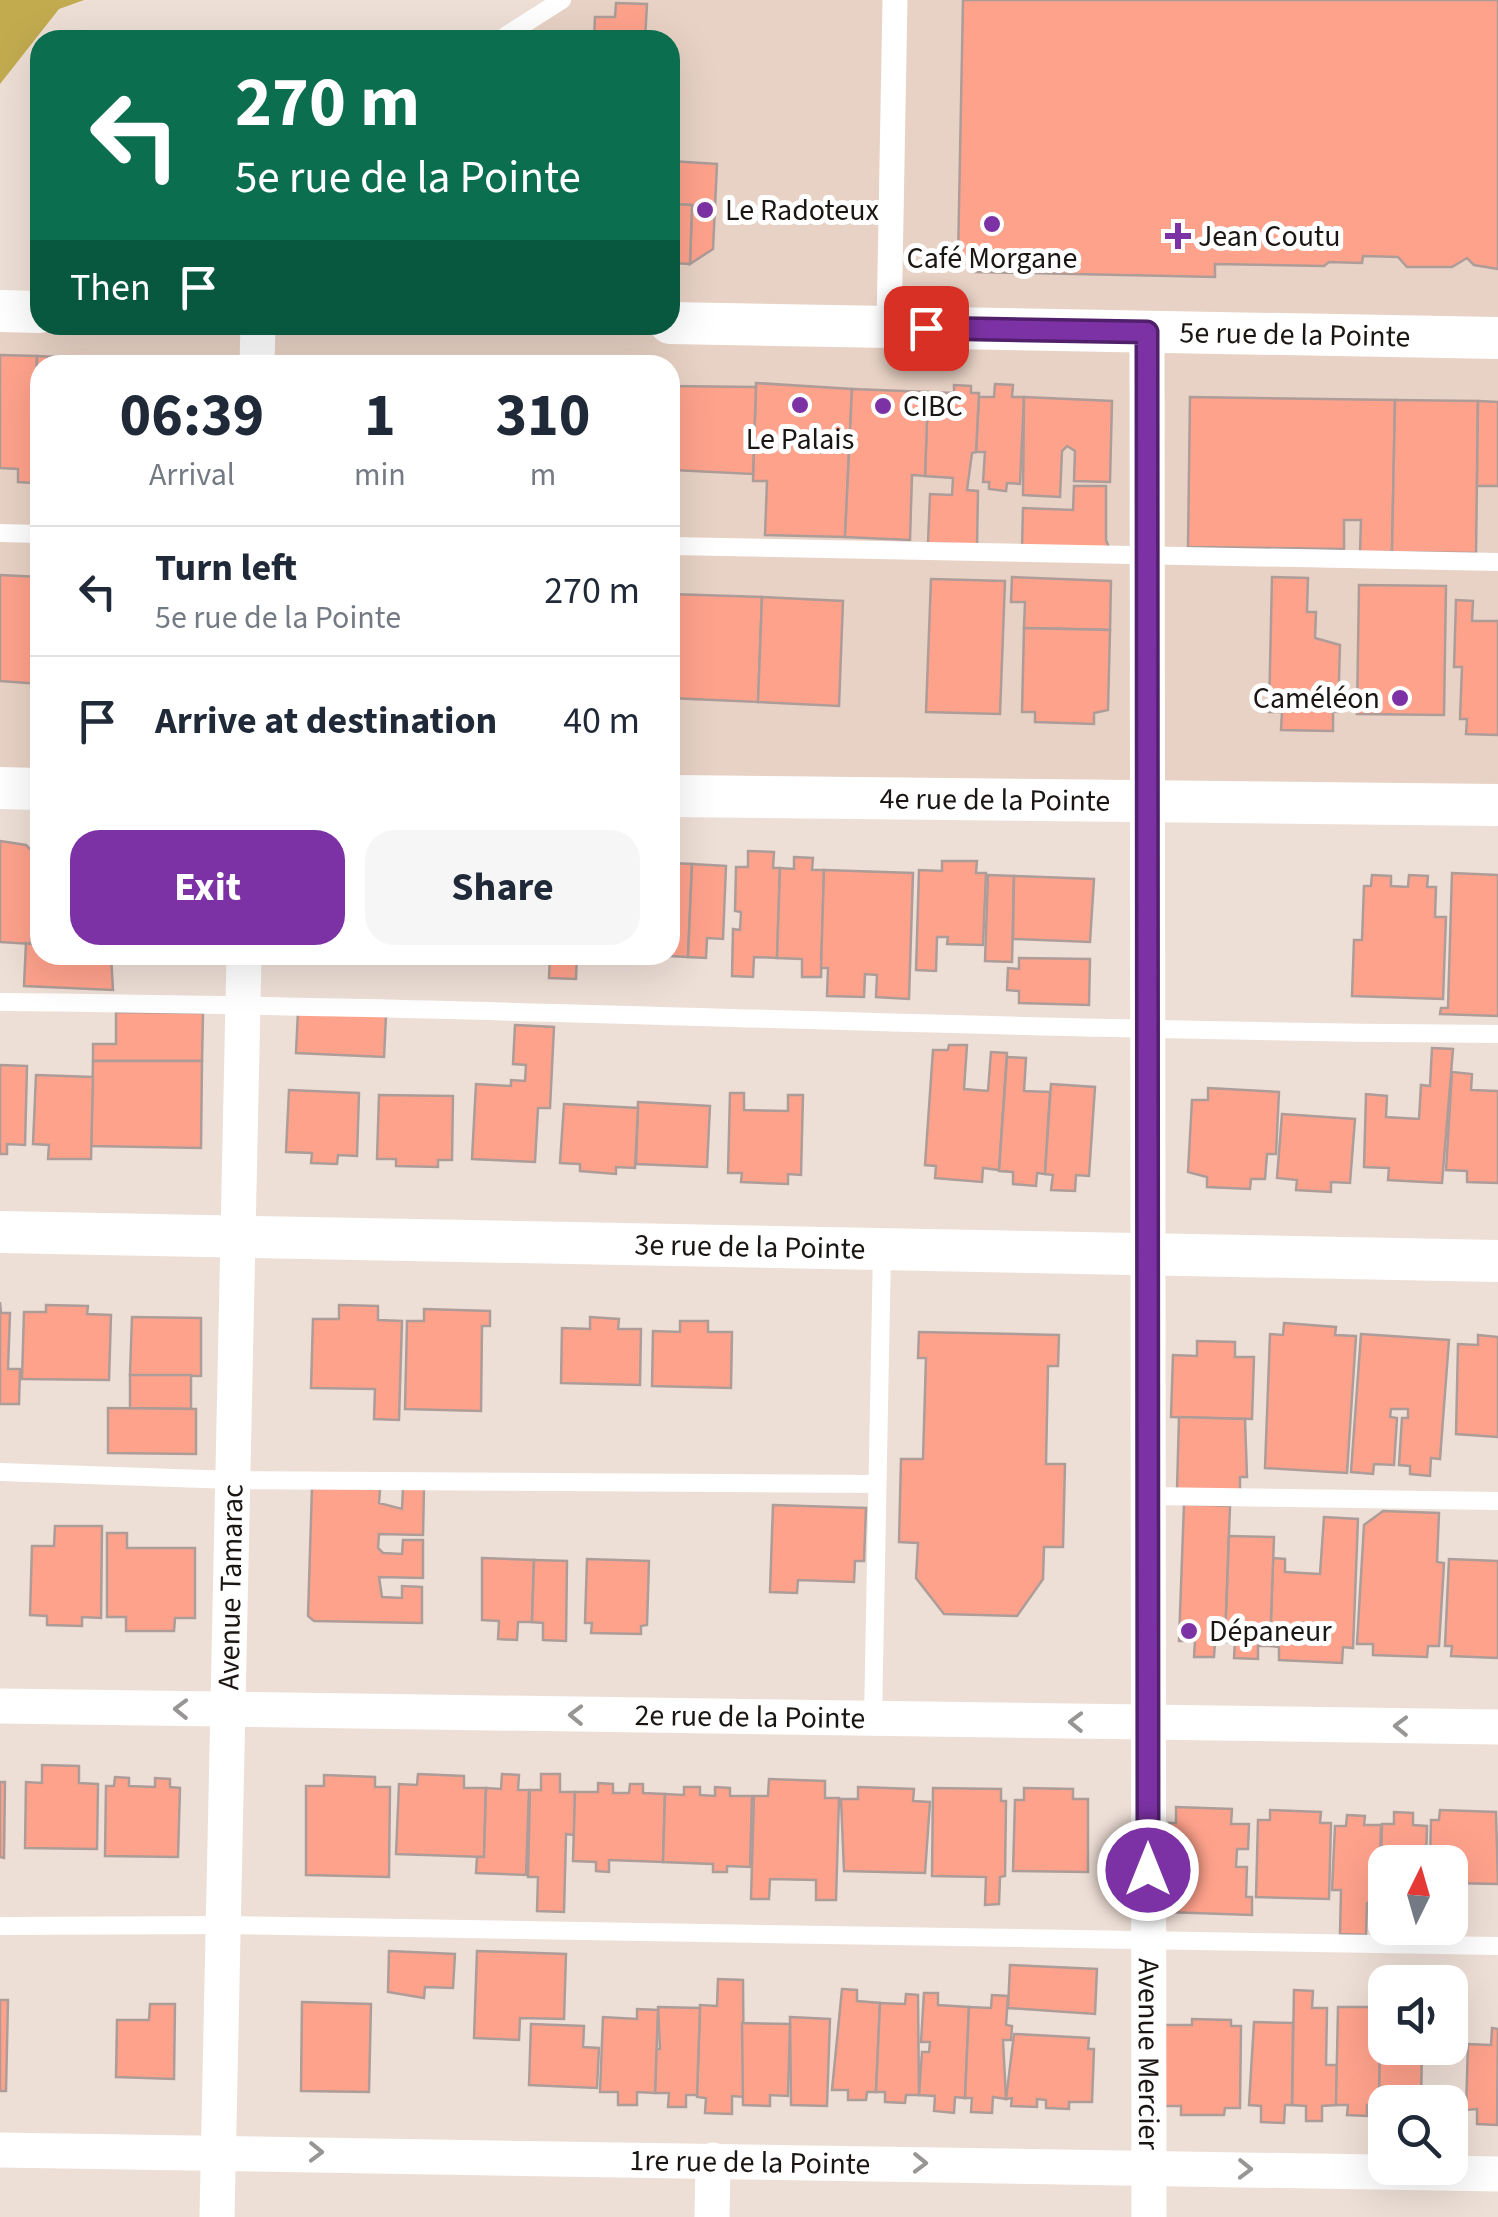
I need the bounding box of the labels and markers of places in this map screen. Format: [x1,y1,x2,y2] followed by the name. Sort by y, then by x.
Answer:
[725,189,879,232] place label: Le Radoteux
[694,199,716,221] marker: Le Radoteux
[981,213,1003,235] marker: Café Morgane
[1198,215,1341,258] place label: Jean Coutu
[1167,225,1189,247] marker: Jean Coutu
[907,237,1077,280] place label: Café Morgane
[884,286,969,371] pin
[903,385,963,428] place label: CIBC
[789,394,811,416] marker: Le Palais
[872,395,894,417] marker: CIBC
[746,418,854,461] place label: Le Palais
[1253,677,1380,720] place label: Caméléon
[1389,687,1411,709] marker: Caméléon
[1209,1610,1332,1653] place label: Dépaneur
[1178,1620,1200,1642] marker: Dépaneur

